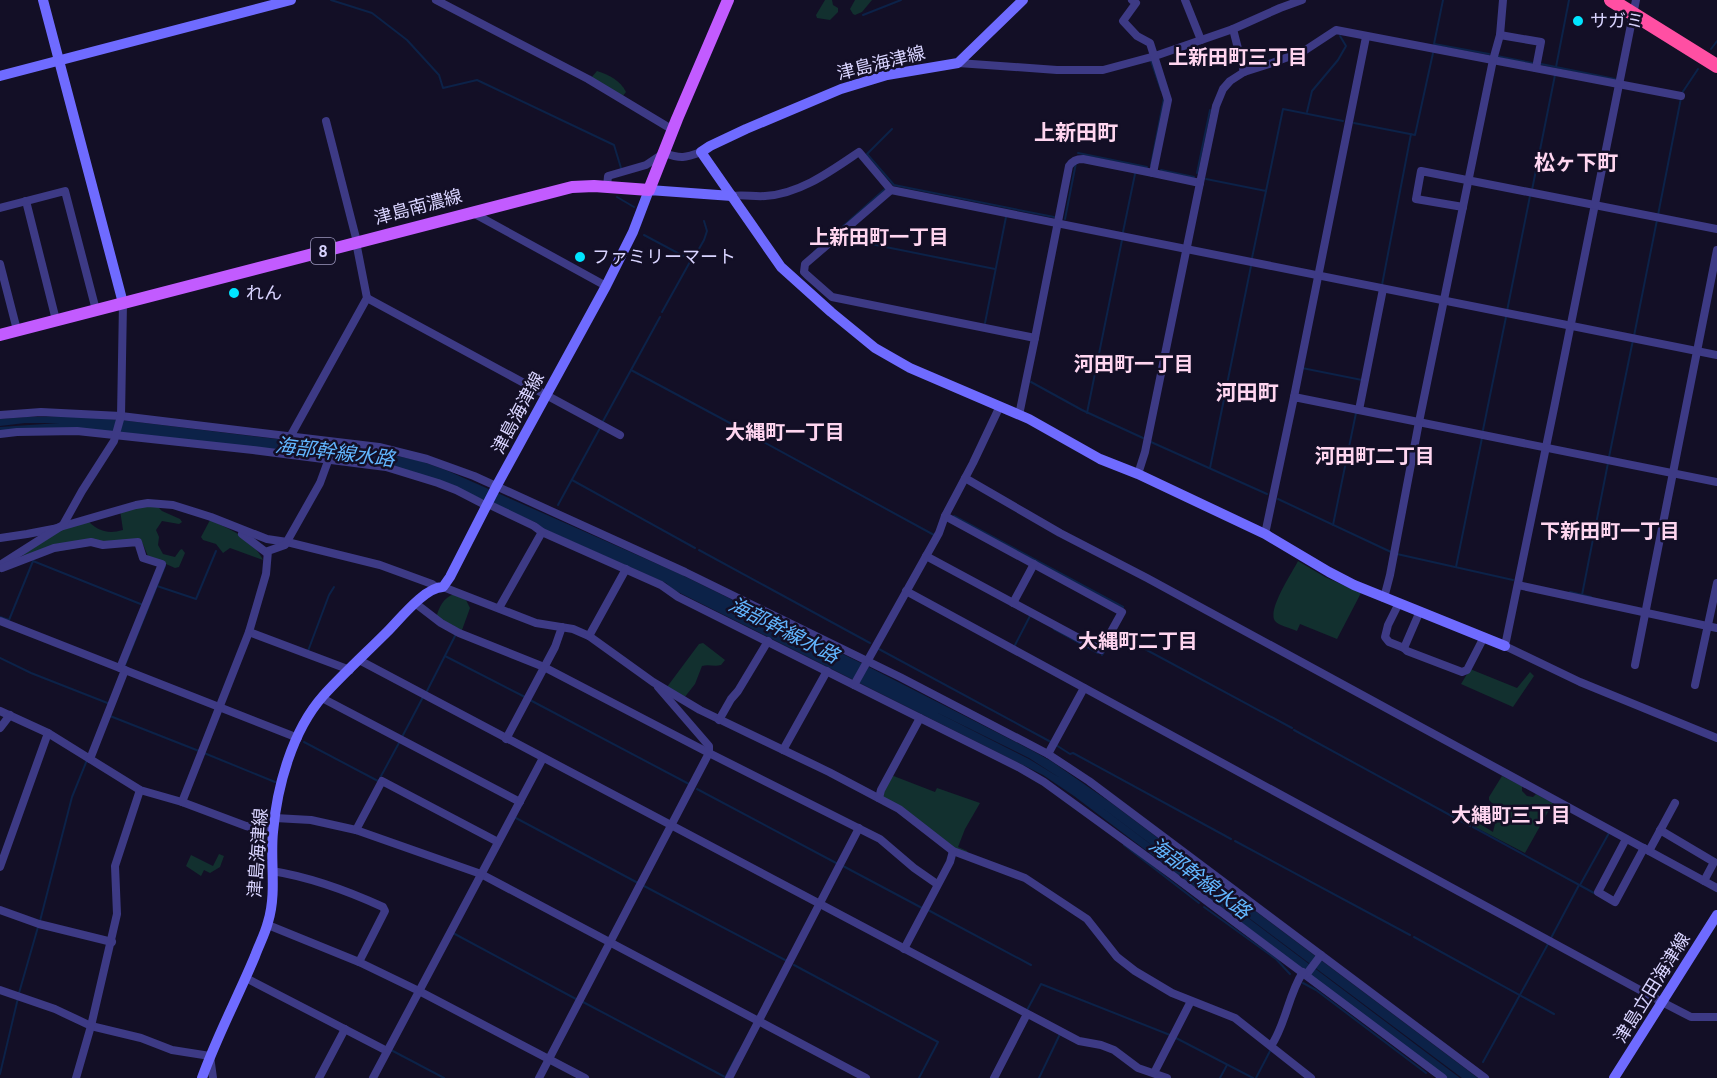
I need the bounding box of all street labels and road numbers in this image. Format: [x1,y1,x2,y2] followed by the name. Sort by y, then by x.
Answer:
[835,41,927,83] street label: 津島海津線
[372,185,464,227] street label: 津島南濃線
[311,238,335,264] road number: 8
[487,368,547,457] street label: 津島海津線
[244,807,270,899] street label: 津島海津線
[1609,929,1693,1046] street label: 津島立田海津線

